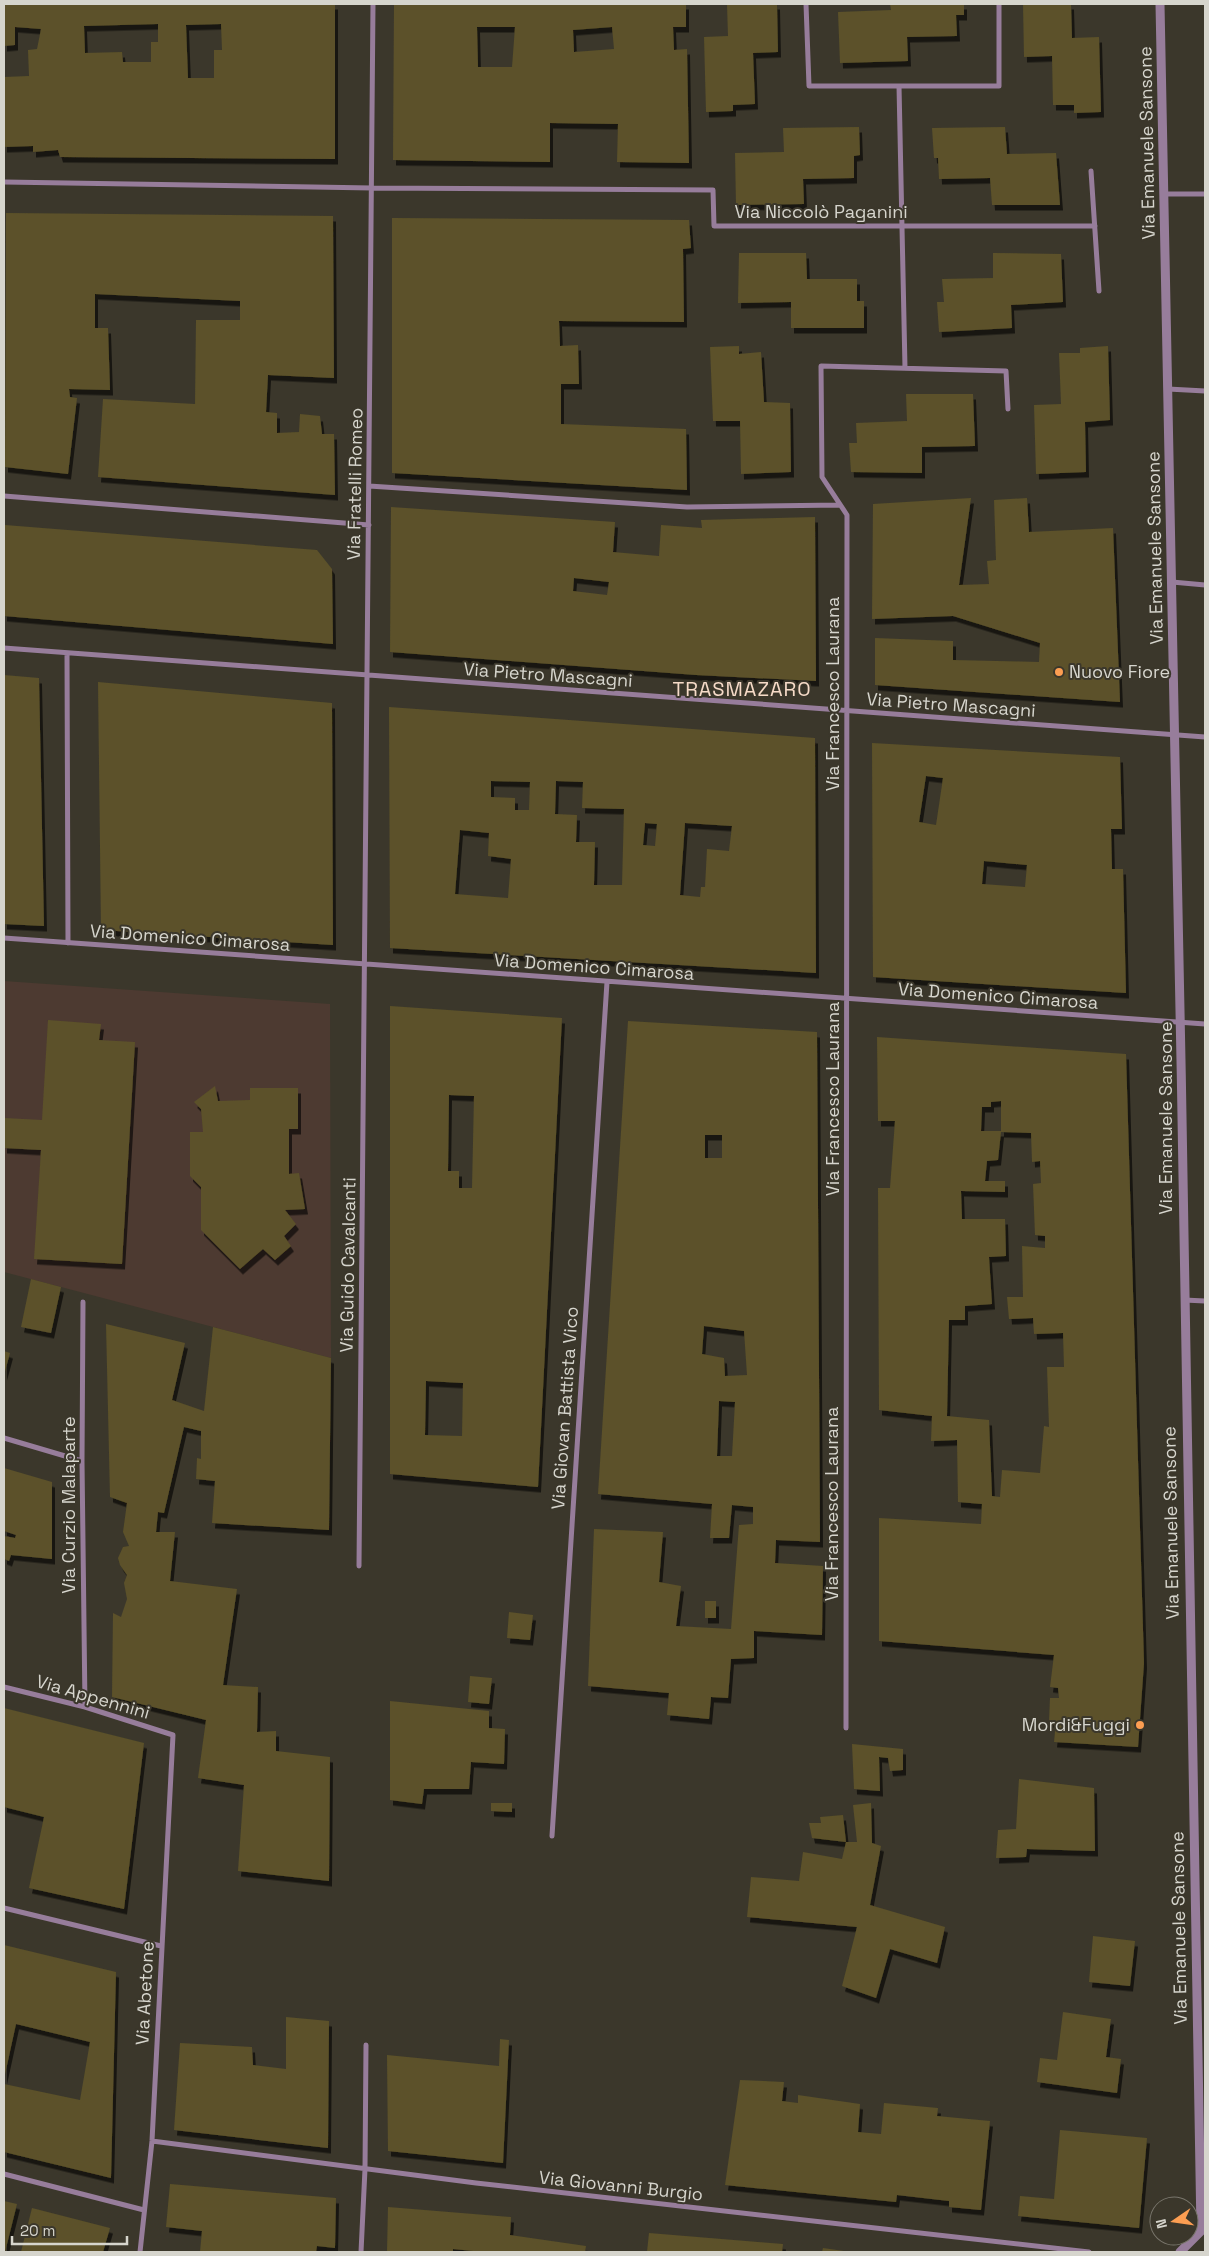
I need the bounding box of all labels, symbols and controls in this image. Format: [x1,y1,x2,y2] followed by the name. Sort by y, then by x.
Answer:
[1133,46,1160,240] street label: Via Emanuele Sansone
[734,200,908,223] street label: Via Niccolò Paganini
[342,407,367,561] street label: Via Fratelli Romeo
[1141,451,1168,645] street label: Via Emanuele Sansone
[821,597,844,791] street label: Via Francesco Laurana
[463,657,634,692] street label: Via Pietro Mascagni
[1069,660,1170,683] place label: Nuovo Fiore
[1053,666,1065,678] marker: Nuovo Fiore
[672,676,812,702] district label: TRASMAZARO
[866,687,1037,722] street label: Via Pietro Mascagni
[89,919,291,956] street label: Via Domenico Cimarosa
[493,948,695,985] street label: Via Domenico Cimarosa
[897,977,1099,1014] street label: Via Domenico Cimarosa
[821,1002,844,1196] street label: Via Francesco Laurana
[1154,1021,1177,1215] street label: Via Emanuele Sansone
[334,1177,361,1353] street label: Via Guido Cavalcanti
[546,1306,583,1510] street label: Via Giovan Battista Vico
[820,1407,843,1601] street label: Via Francesco Laurana
[57,1416,80,1594] street label: Via Curzio Malaparte
[1157,1426,1184,1620] street label: Via Emanuele Sansone
[34,1669,153,1724] street label: Via Appennini
[1022,1713,1130,1736] place label: Mordi&Fuggi
[1134,1719,1146,1731] marker: Mordi&Fuggi
[1165,1831,1192,2025] street label: Via Emanuele Sansone
[130,1940,159,2046] street label: Via Abetone
[538,2165,704,2206] street label: Via Giovanni Burgio
[1149,2196,1199,2246] north arrow
[12,2214,128,2246] scale bar
[1152,2217,1171,2231] text: N
[20,2221,55,2240] text: 20 m

